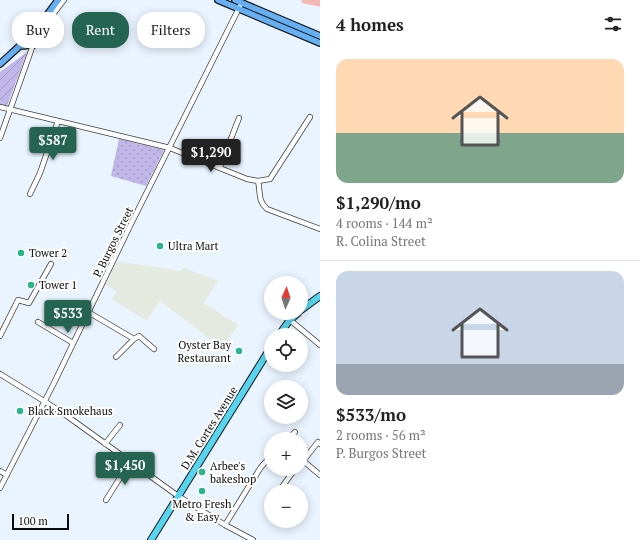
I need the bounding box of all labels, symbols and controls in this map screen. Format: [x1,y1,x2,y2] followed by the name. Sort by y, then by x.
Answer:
[12,12,64,48] chip: Buy
[72,12,129,48] chip: Rent
[137,12,205,48] chip: Filters
[336,13,404,36] text: 4 homes
[602,13,624,35] icon: filters
[444,85,516,157] icon: home
[29,127,77,161] pin: $587
[38,131,68,149] text: $587
[178,139,244,173] pin: $1,290
[191,143,231,161] text: $1,290
[336,191,421,214] text: $1,290/mo
[90,205,136,279] street label: P. Burgos Street
[336,214,433,232] text: 4 rooms · 144 m²
[336,232,426,250] text: R. Colina Street
[168,239,219,253] place label: Ultra Mart
[155,241,165,251] marker: Ultra Mart
[29,246,67,260] place label: Tower 2
[16,248,26,258] marker: Tower 2
[264,276,308,320] north arrow
[264,276,308,528] map controls
[39,278,77,292] place label: Tower 1
[26,280,36,290] marker: Tower 1
[444,297,516,369] icon: home
[44,300,92,334] pin: $533
[53,304,83,322] text: $533
[264,328,308,372] button: locate
[178,338,231,365] place label: Oyster Bay Restaurant
[234,346,244,356] marker: Oyster Bay Restaurant
[264,380,308,424] button: layers
[178,383,240,472] street label: D.M. Cortes Avenue
[336,403,406,426] text: $533/mo
[28,404,113,418] place label: Black Smokehaus
[15,406,25,416] marker: Black Smokehaus
[336,426,426,444] text: 2 rooms · 56 m²
[264,432,308,476] button: +
[336,444,426,462] text: P. Burgos Street
[92,452,158,486] pin: $1,450
[105,456,145,474] text: $1,450
[210,459,256,486] place label: Arbee's bakeshop
[197,467,207,477] marker: Arbee's bakeshop
[264,484,308,528] button: −
[197,486,207,496] marker: Metro Fresh & Easy
[172,497,232,524] place label: Metro Fresh & Easy
[12,512,69,531] scale bar
[18,514,48,528] text: 100 m

